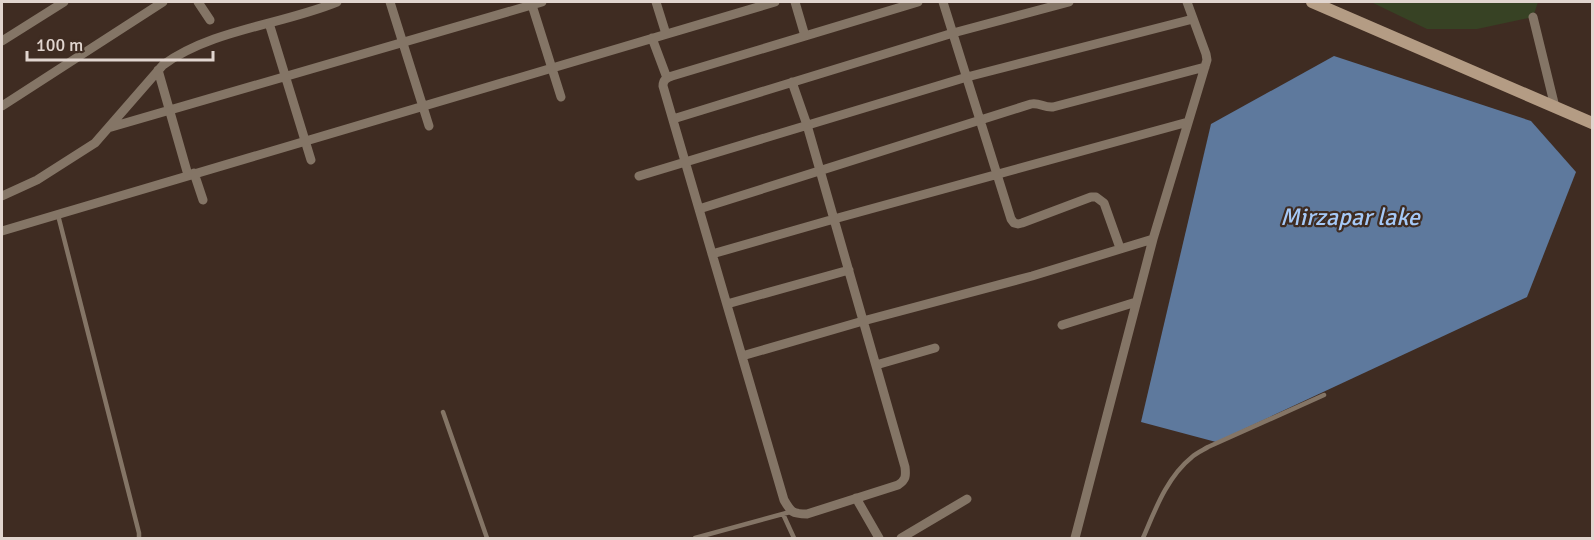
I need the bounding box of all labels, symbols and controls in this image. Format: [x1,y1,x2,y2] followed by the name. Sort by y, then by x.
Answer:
[27,24,213,62] scale bar
[36,34,83,56] text: 100 m
[1280,202,1421,232] water label: Mirzapar lake

